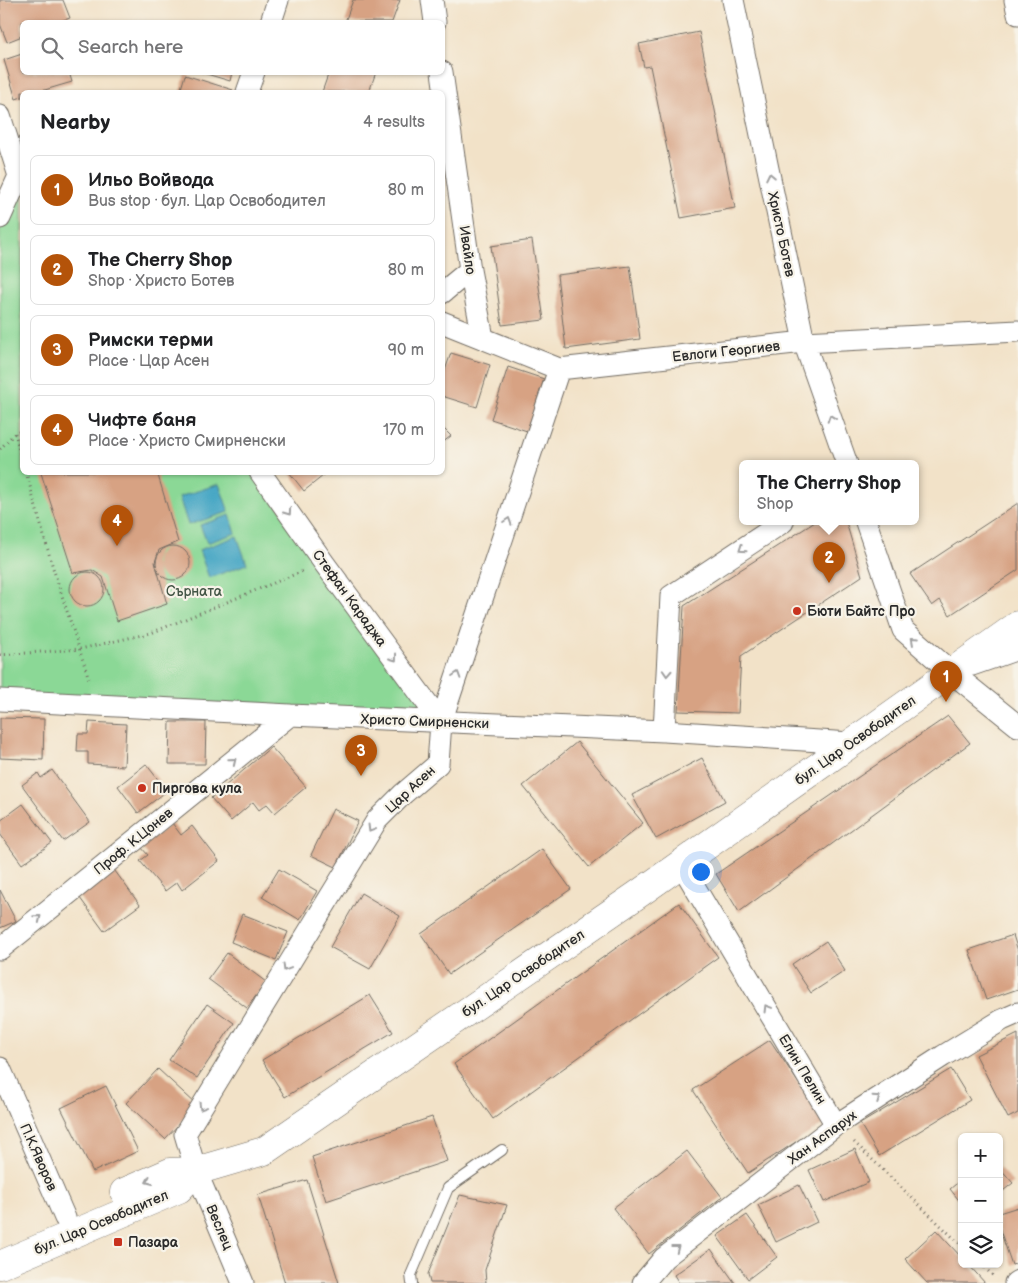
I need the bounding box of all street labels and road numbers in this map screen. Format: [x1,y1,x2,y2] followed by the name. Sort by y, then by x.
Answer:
[764,190,799,279] street label: Христо Ботев
[456,225,479,276] street label: Ивайло
[672,337,781,366] street label: Евлоги Георгиев
[309,547,391,650] street label: Стефан Караджа
[791,692,919,789] street label: бул. Цар Освободител
[360,711,490,732] street label: Христо Смирненски
[382,762,439,817] street label: Цар Асен
[90,804,177,878] street label: Проф. К.Цонев
[459,926,588,1021] street label: бул. Цар Освободител
[775,1031,830,1107] street label: Елин Пелин
[785,1106,861,1168] street label: Хан Аспарух
[16,1121,61,1194] street label: П.К.Яворов
[32,1186,171,1258] street label: бул. Цар Освободител
[202,1202,237,1252] street label: Веслец

